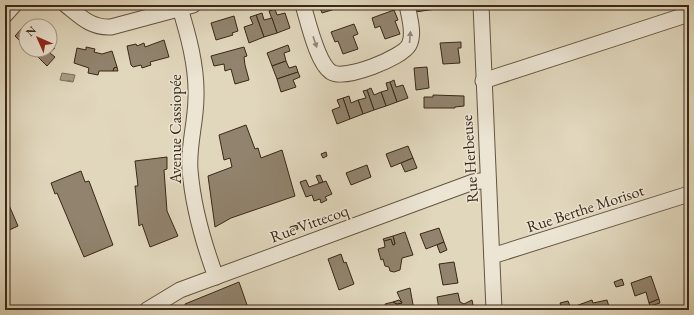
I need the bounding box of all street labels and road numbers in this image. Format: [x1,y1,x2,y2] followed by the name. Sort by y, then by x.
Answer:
[165,74,186,185] street label: Avenue Cassiopée
[456,114,483,204] street label: Rue Herbeuse
[524,180,647,237] street label: Rue Berthe Morisot
[267,199,352,247] street label: Rue Vittecoq

